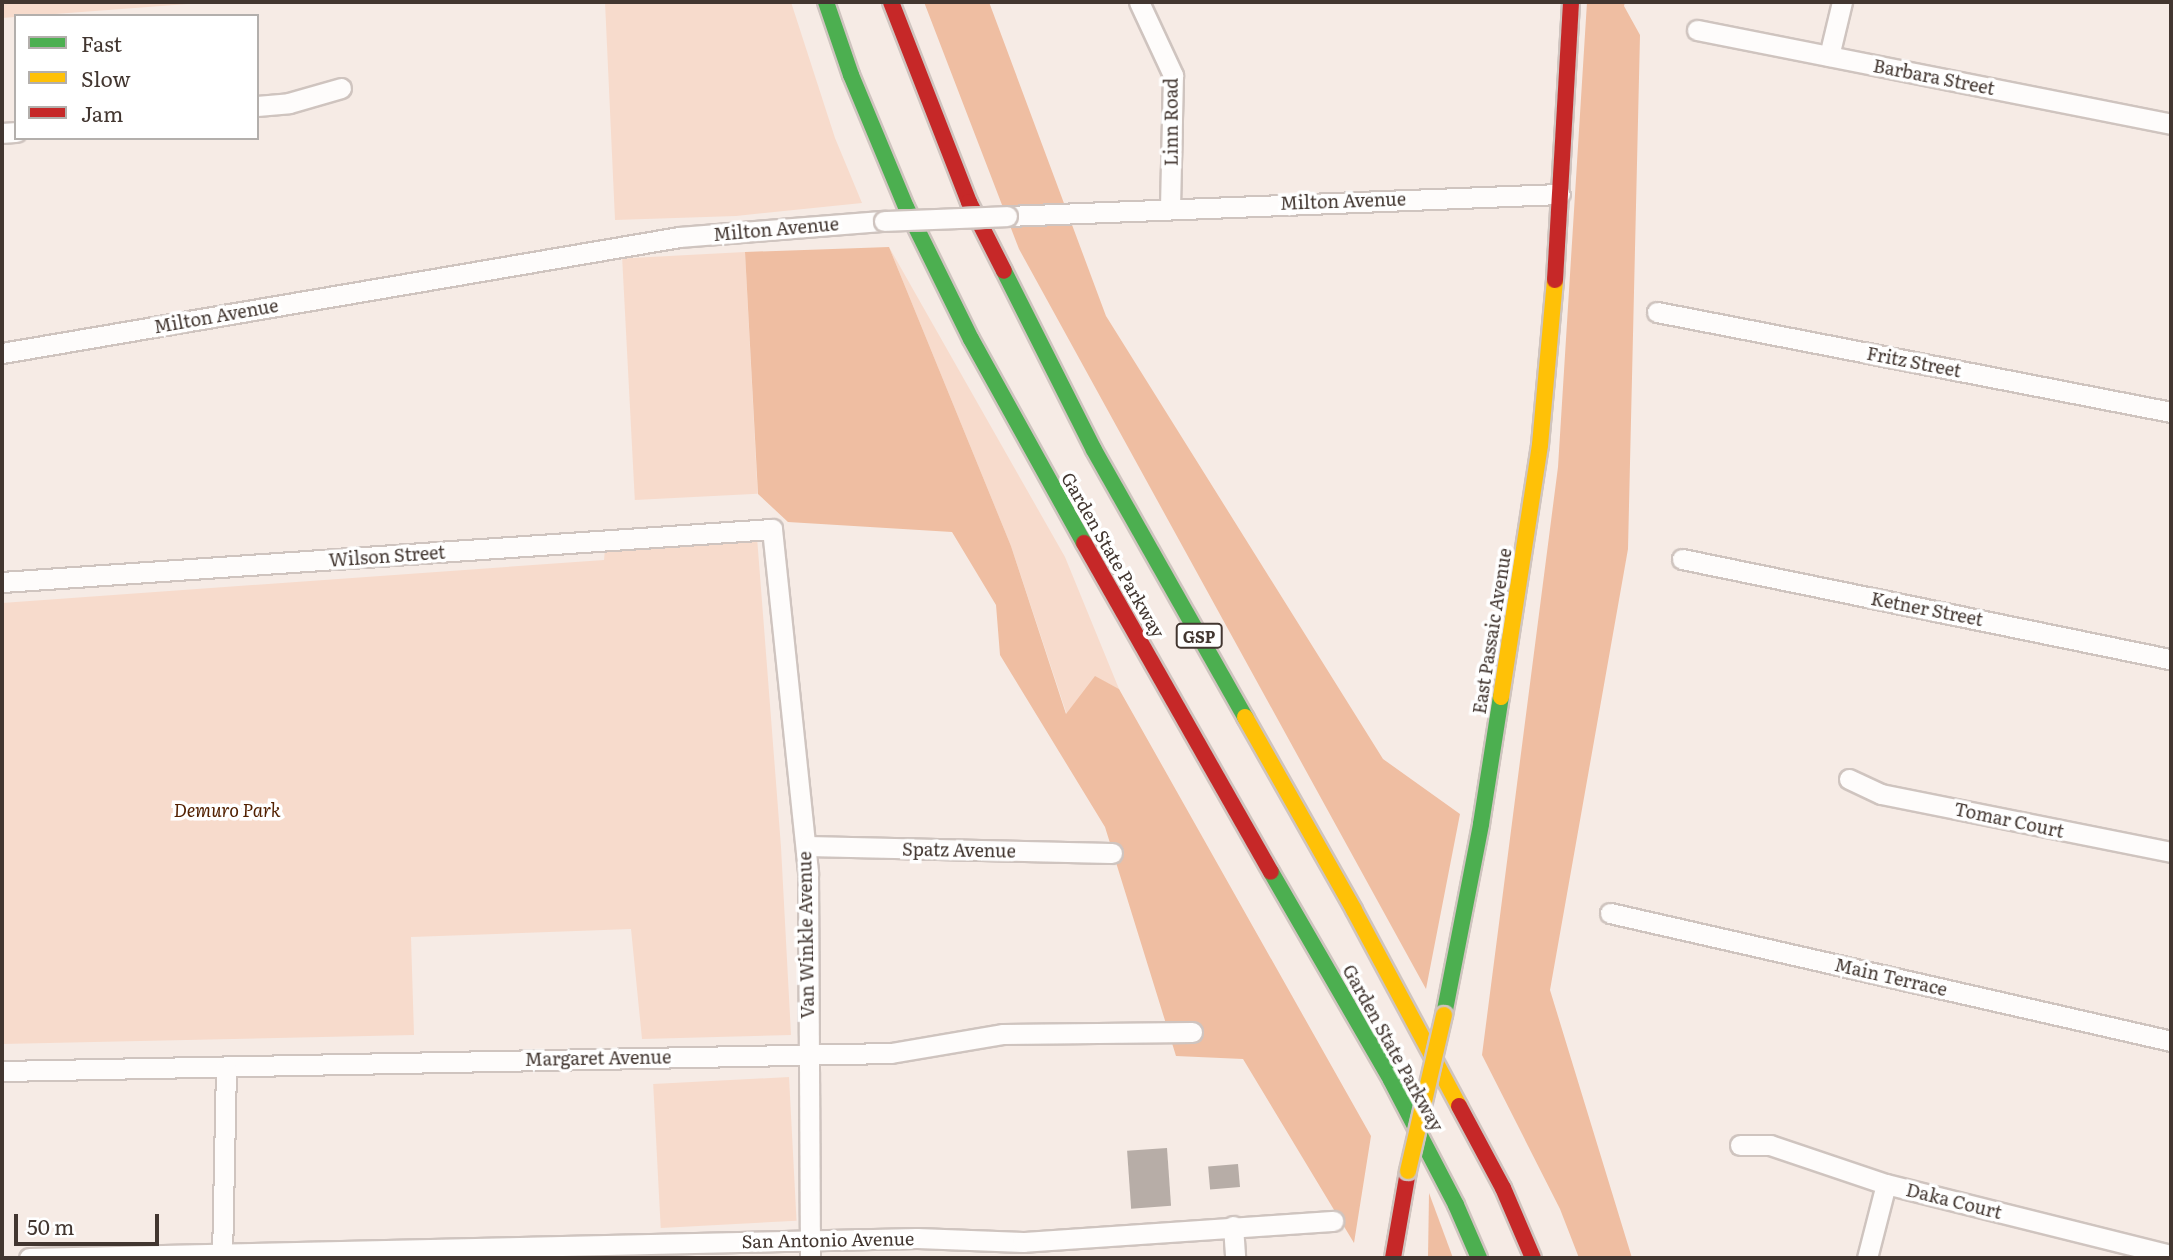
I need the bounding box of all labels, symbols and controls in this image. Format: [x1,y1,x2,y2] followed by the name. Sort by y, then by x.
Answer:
[14,14,259,140] legend
[81,27,122,58] text: Fast
[1871,55,1997,99] street label: Barbara Street
[81,62,131,93] text: Slow
[1160,78,1182,166] street label: Linn Road
[81,97,123,128] text: Jam
[1280,188,1406,214] street label: Milton Avenue
[712,213,840,245] street label: Milton Avenue
[152,294,280,338] street label: Milton Avenue
[1865,342,1963,382] street label: Fritz Street
[1057,468,1169,642] street label: Garden State Parkway
[328,541,446,571] street label: Wilson Street
[1468,546,1516,716] street label: East Passaic Avenue
[1869,588,1985,630] street label: Ketner Street
[1174,624,1224,649] road number: GSP
[1952,798,2066,842] street label: Tomar Court
[173,799,281,821] park label: Demuro Park
[902,838,1016,862] street label: Spatz Avenue
[794,851,818,1019] street label: Van Winkle Avenue
[1833,954,1949,1000] street label: Main Terrace
[1338,961,1448,1135] street label: Garden State Parkway
[525,1046,671,1070] street label: Margaret Avenue
[1904,1179,2004,1223] street label: Daka Court
[18,1200,163,1244] scale bar
[27,1210,74,1241] text: 50 m
[741,1228,915,1252] street label: San Antonio Avenue

